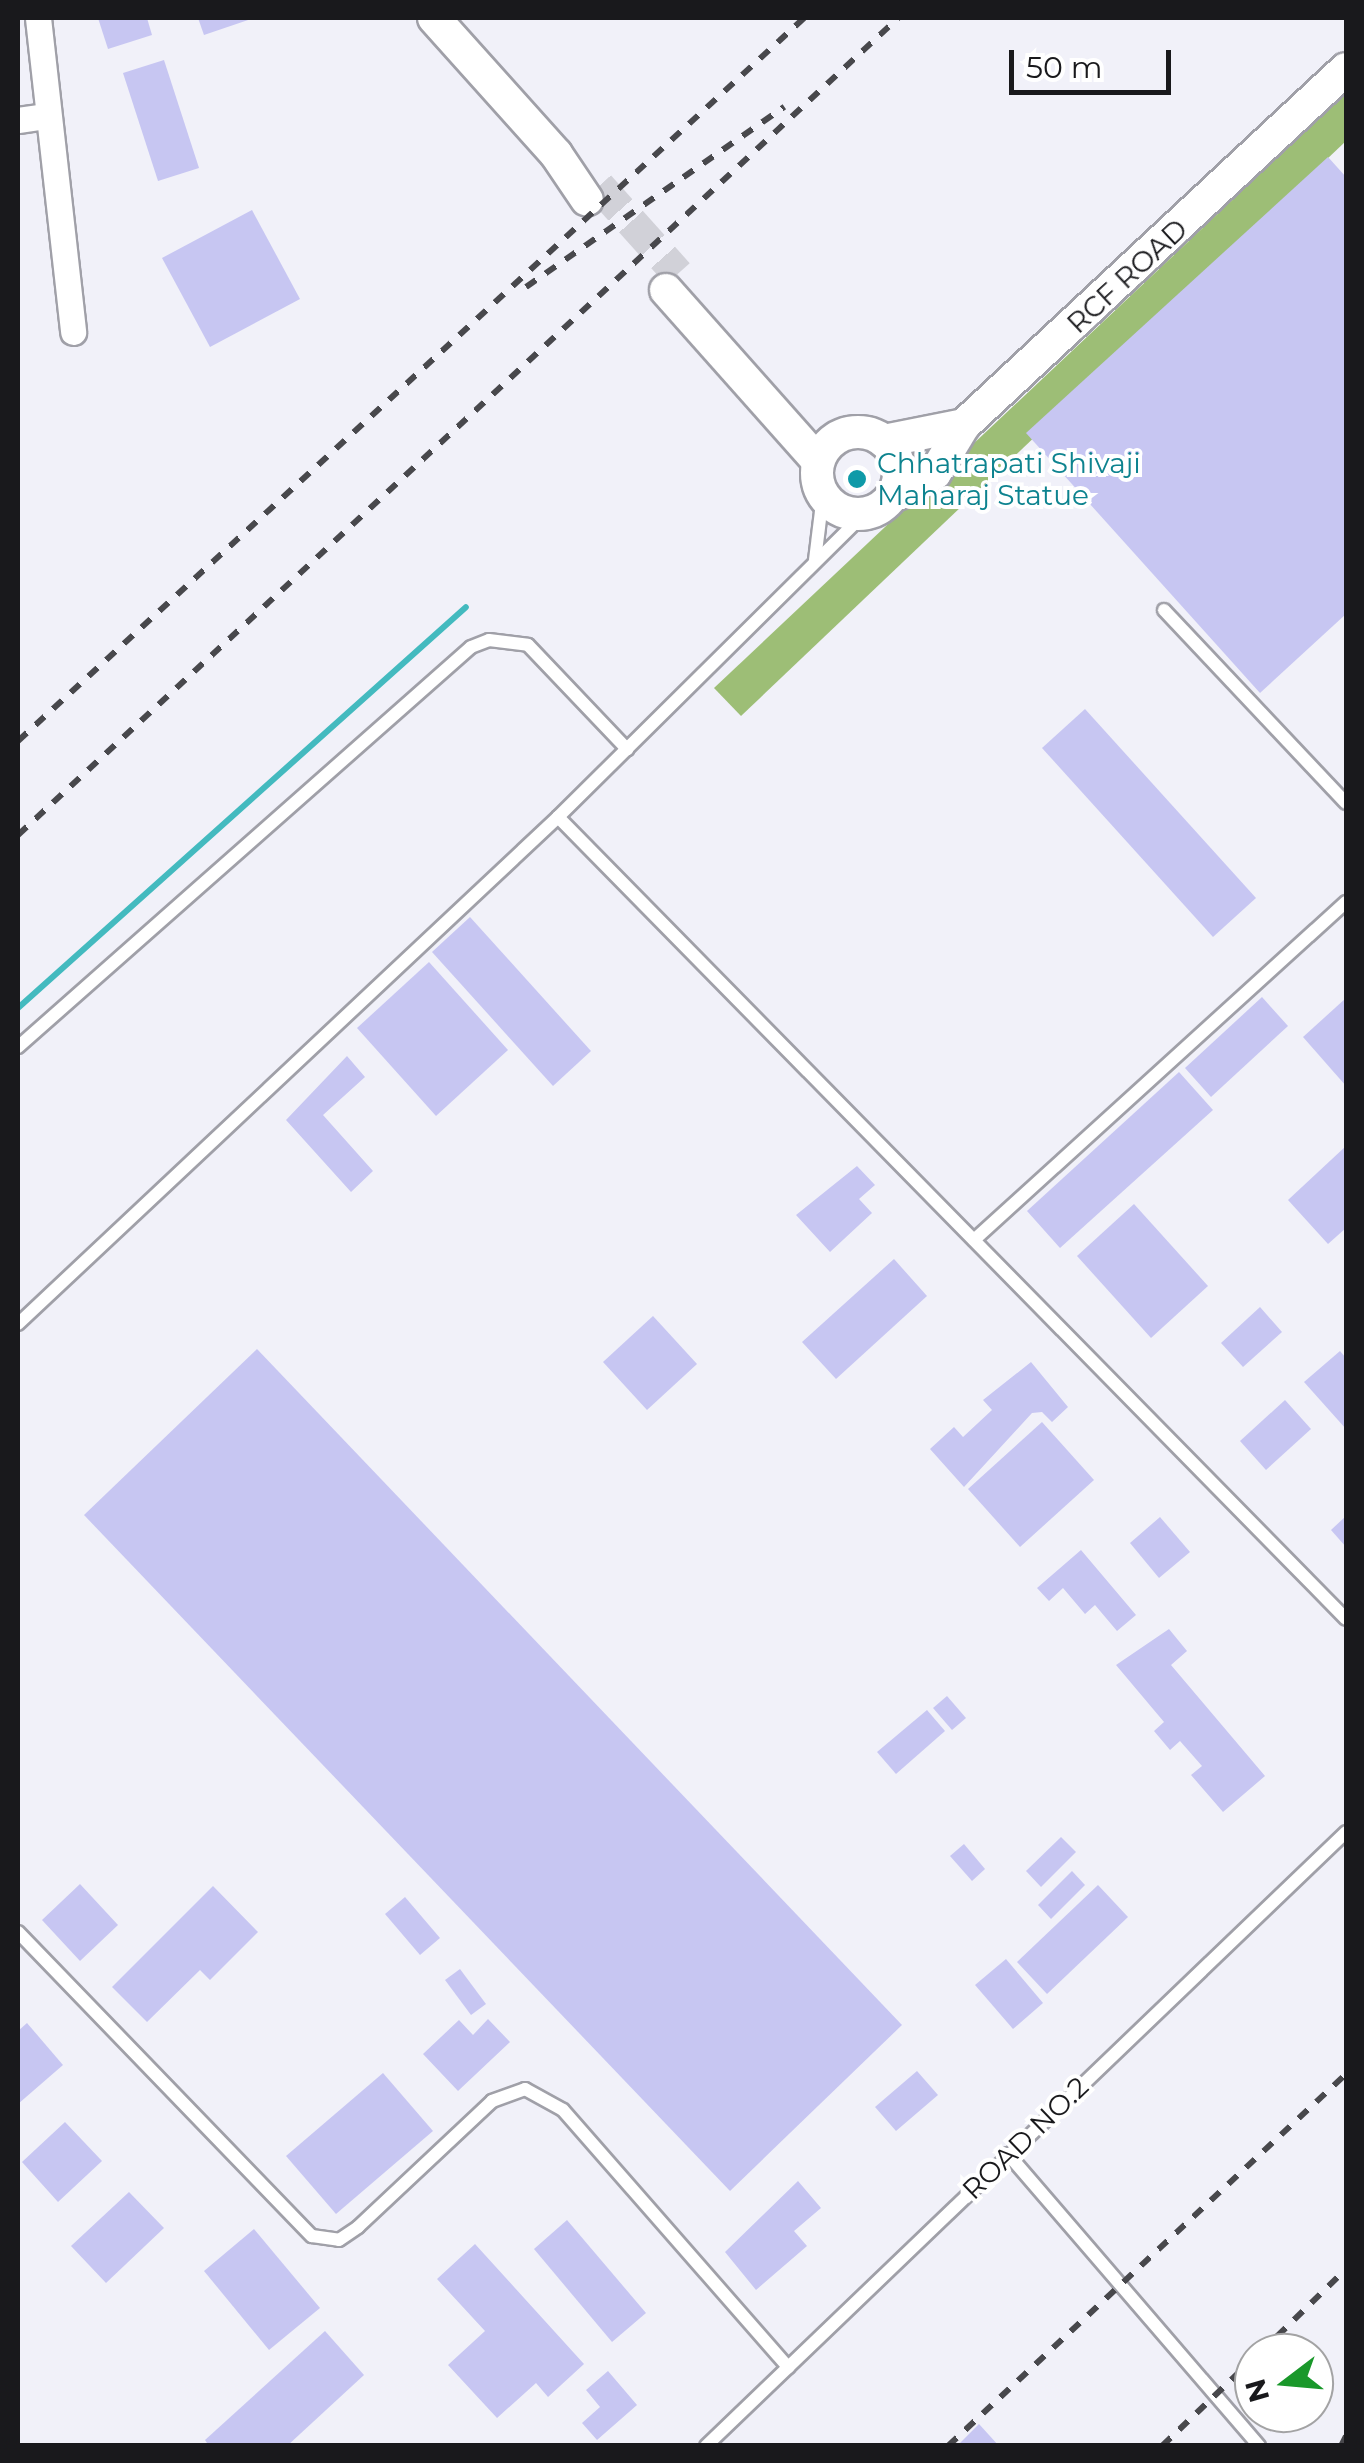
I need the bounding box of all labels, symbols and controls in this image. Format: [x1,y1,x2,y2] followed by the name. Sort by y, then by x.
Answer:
[1014,30,1176,92] scale bar
[1026,49,1103,86] text: 50 m
[1060,212,1194,340] street label: RCF ROAD
[877,446,1141,512] place label: Chhatrapati Shivaji Maharaj Statue
[846,468,868,490] marker: Chhatrapati Shivaji Maharaj Statue
[955,2070,1095,2206] street label: ROAD NO.2
[1234,2333,1334,2433] north arrow
[1238,2375,1277,2406] text: N

